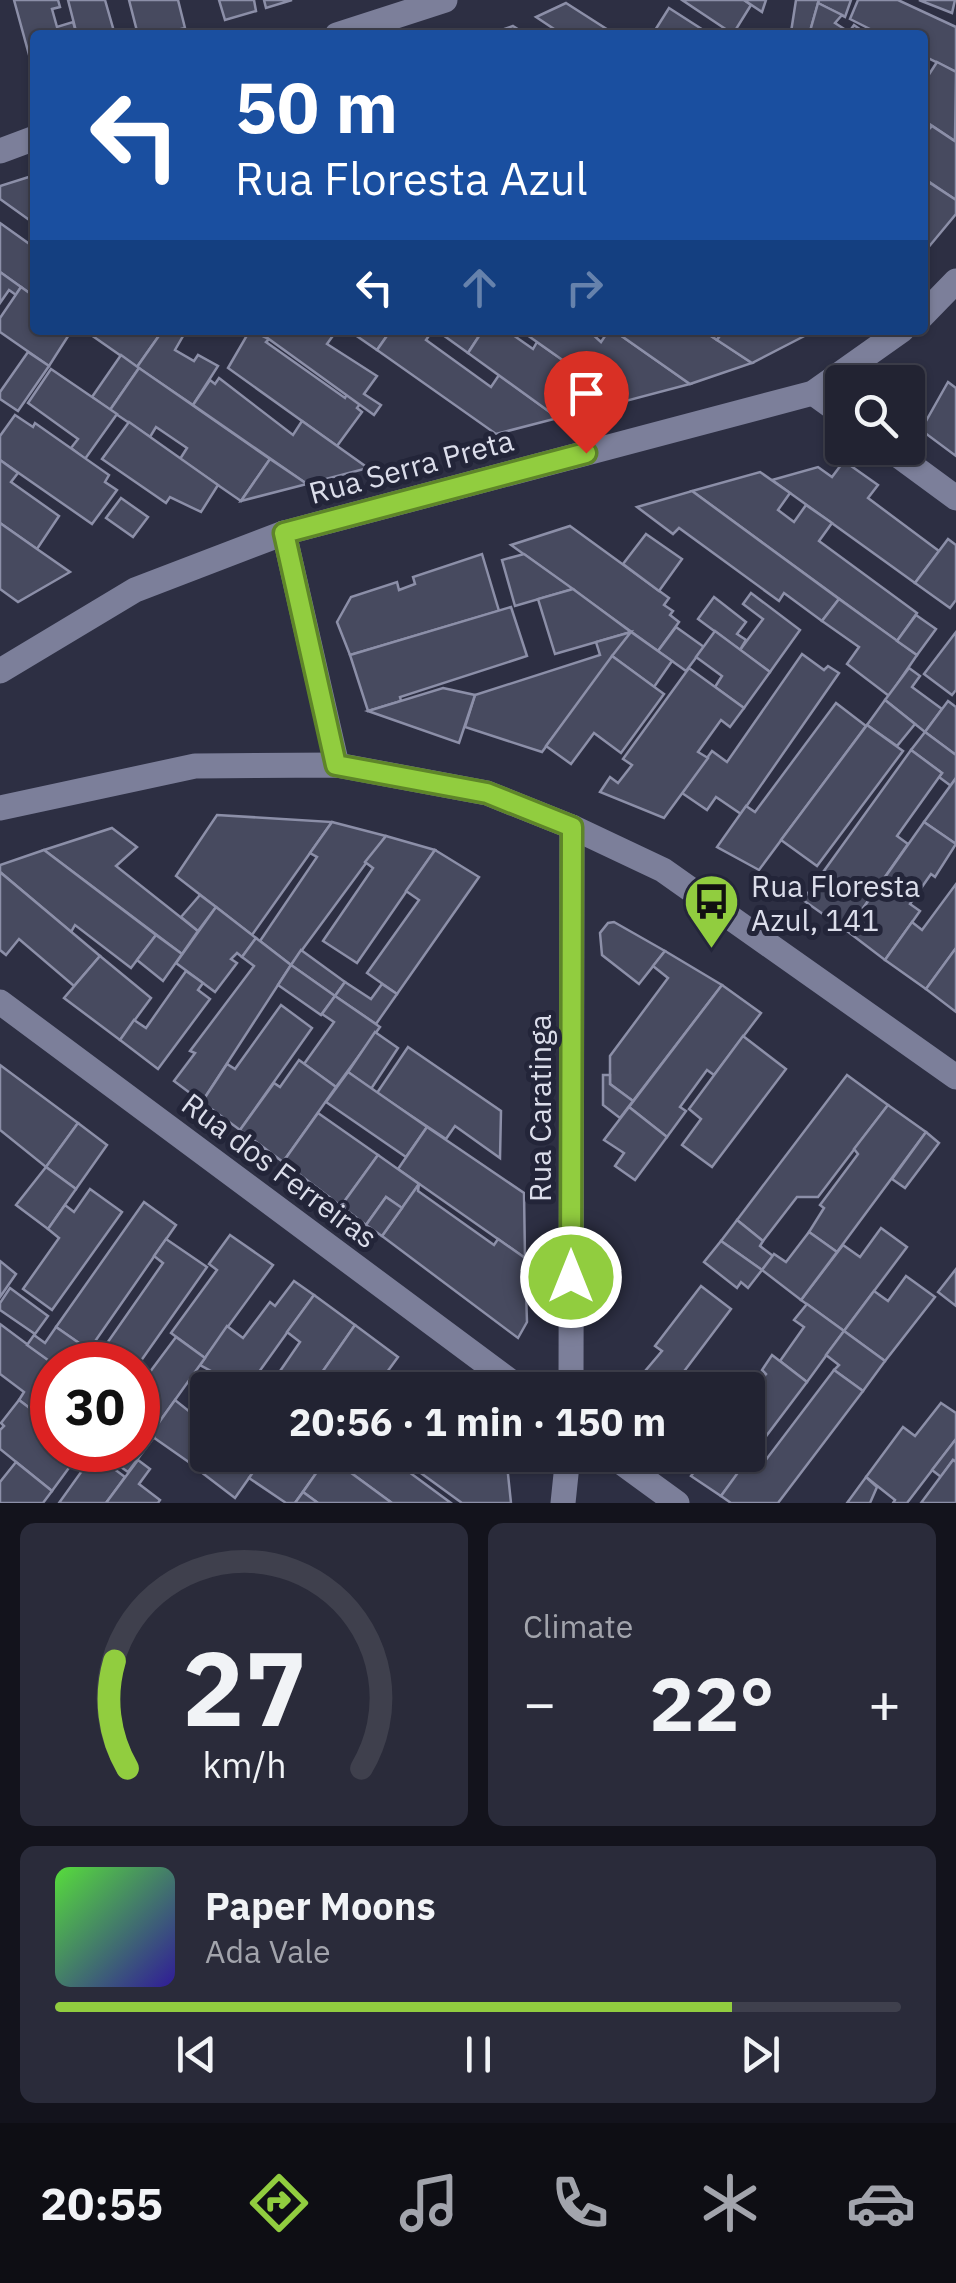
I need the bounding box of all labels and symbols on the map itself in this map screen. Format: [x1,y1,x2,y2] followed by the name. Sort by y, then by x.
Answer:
[544,351,629,454] pin
[305,420,517,512] street label: Rua Serra Preta
[751,866,920,939] place label: Rua Floresta Azul, 141
[682,872,742,951] bus stop icon: Rua Floresta Azul, 141
[520,1014,559,1202] street label: Rua Caratinga
[174,1084,386,1256] street label: Rua dos Ferreiras
[519,1225,623,1329] position arrow
[30,1342,160,1472] speed limit sign: 30

